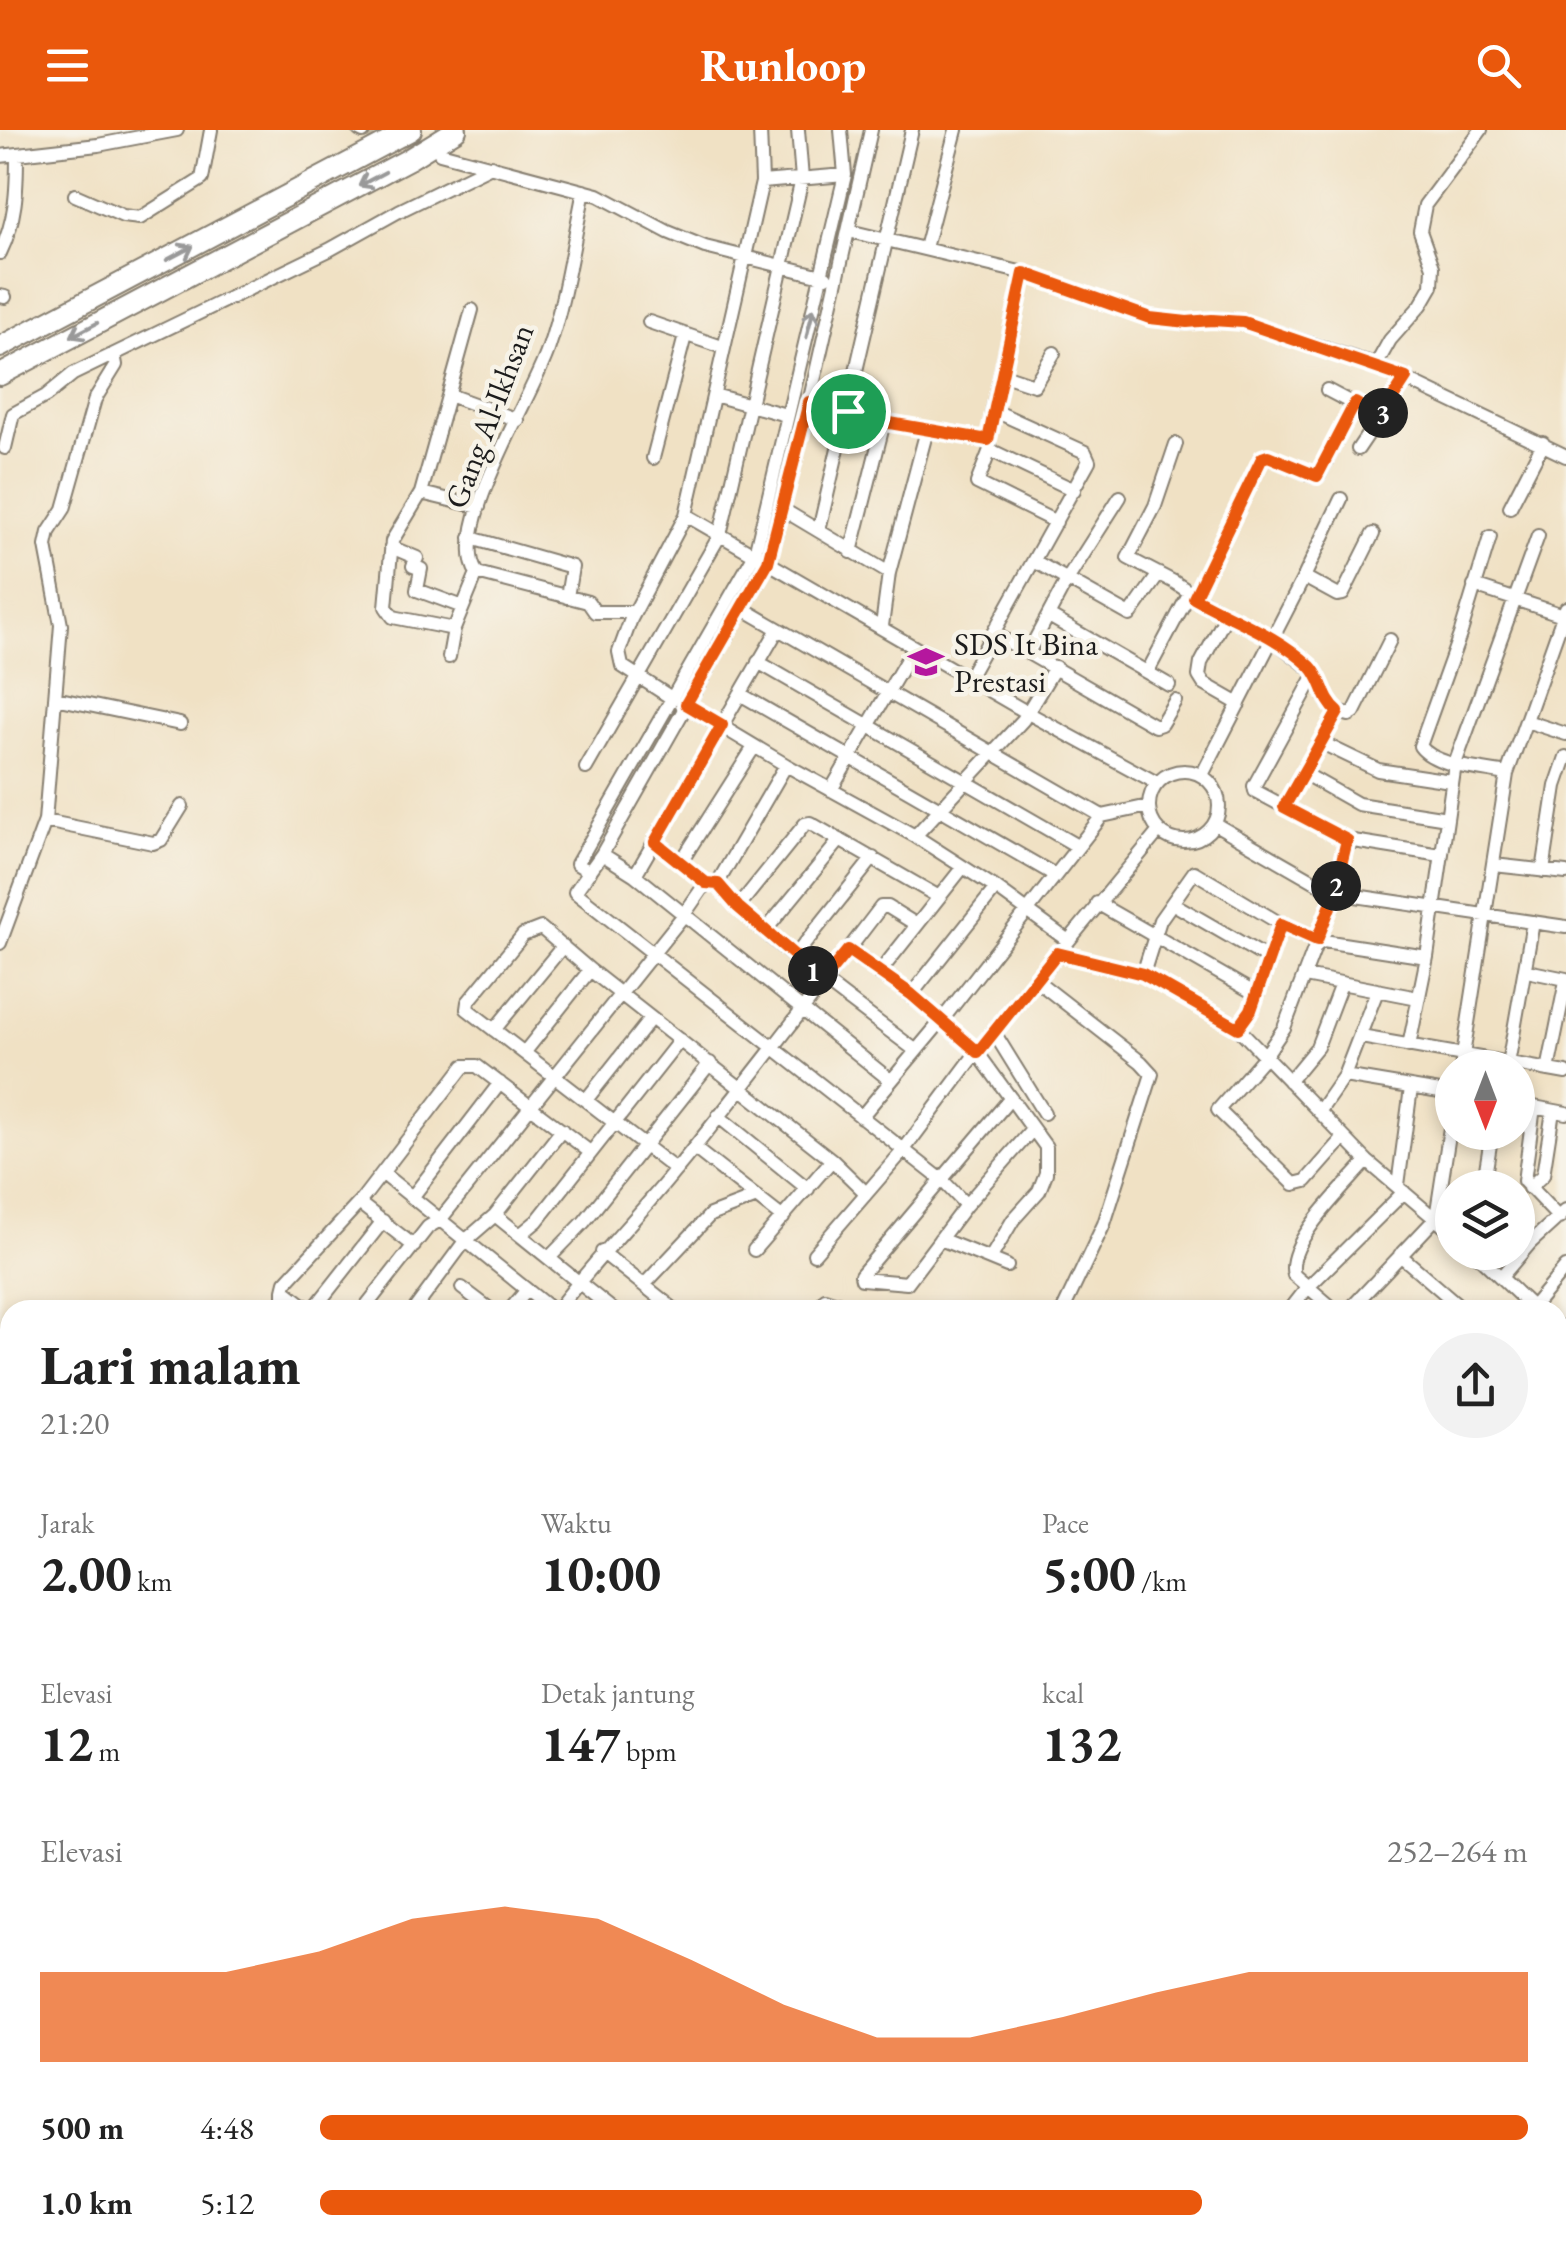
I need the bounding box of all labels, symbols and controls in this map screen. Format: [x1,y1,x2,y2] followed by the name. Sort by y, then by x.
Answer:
[700,36,866,94] text: Runloop
[40,38,95,93] icon: menu
[1471,38,1526,93] icon: search
[358,170,387,189] one-way arrow
[164,243,194,262] one-way arrow
[802,308,820,340] one-way arrow
[435,318,543,514] street label: Gang Al-Ikhsan
[70,321,100,340] one-way arrow
[806,369,891,454] pin
[821,384,876,439] icon: arrive
[1358,388,1408,438] pin: 3
[1376,395,1390,431] text: 3
[954,623,1098,702] place label: SDS It Bina Prestasi
[907,643,945,681] school or university icon: SDS It Bina Prestasi
[1311,861,1361,911] pin: 2
[1329,868,1343,904] text: 2
[788,946,838,996] pin: 1
[806,953,820,989] text: 1
[1435,1050,1535,1150] north arrow
[1435,1050,1535,1270] map controls
[1435,1170,1535,1270] button: layers
[40,1329,301,1400] text: Lari malam
[1423,1333,1528,1438] button: share
[40,1402,109,1444] text: 21:20
[40,1505,94,1541] text: Jarak
[541,1505,612,1541] text: Waktu
[1042,1505,1089,1541] text: Pace
[40,1541,132,1606] text: 2.00
[541,1541,661,1606] text: 10:00
[1042,1541,1135,1606] text: 5:00
[132,1563,172,1599] text: km
[1135,1563,1187,1599] text: /km
[40,1675,112,1711] text: Elevasi
[541,1675,695,1711] text: Detak jantung
[1042,1675,1084,1711] text: kcal
[40,1711,93,1776] text: 12
[541,1711,620,1776] text: 147
[1042,1711,1121,1776] text: 132
[93,1733,120,1769] text: m
[620,1733,677,1769] text: bpm
[40,1830,123,1872] text: Elevasi
[1387,1830,1528,1872] text: 252–264 m
[40,2107,124,2149] text: 500 m
[200,2107,254,2149] text: 4:48
[40,2182,133,2224] text: 1.0 km
[200,2182,254,2224] text: 5:12

